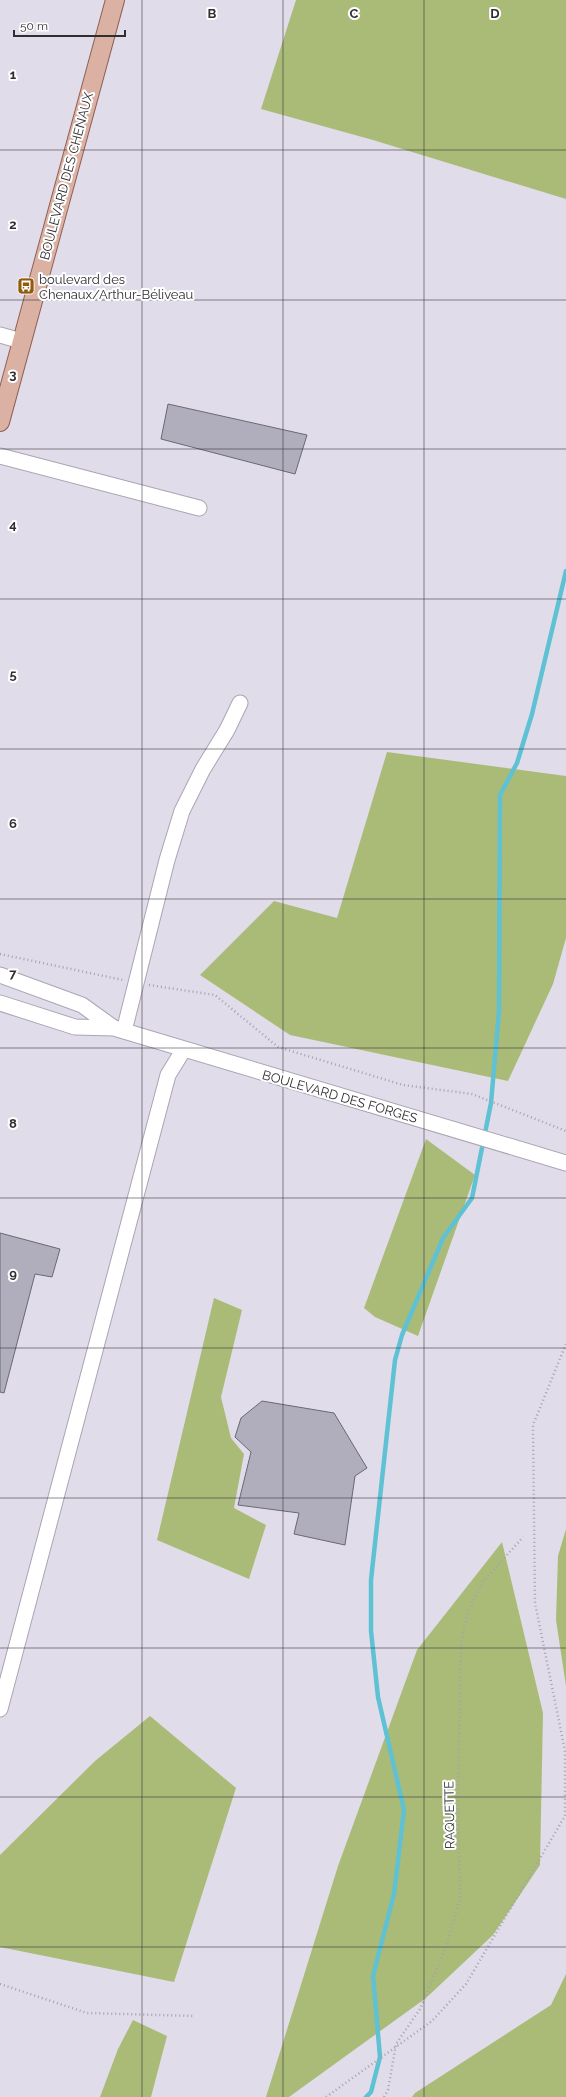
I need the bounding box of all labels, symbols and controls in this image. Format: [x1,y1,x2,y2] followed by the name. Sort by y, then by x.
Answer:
[208,6,217,21] text: B
[350,6,359,21] text: C
[490,6,500,21] text: D
[14,12,125,38] scale bar
[20,19,48,33] text: 50 m
[10,67,17,82] text: 1
[37,90,96,262] street label: BOULEVARD DES CHENAUX
[9,217,17,232] text: 2
[39,272,193,302] place label: boulevard des Chenaux/Arthur-Béliveau
[16,276,36,296] bus stop icon: boulevard des Chenaux/Arthur-Béliveau
[9,367,17,382] text: 3
[9,517,17,532] text: 4
[9,667,17,682] text: 5
[9,816,17,831] text: 6
[9,966,17,981] text: 7
[260,1067,419,1126] street label: BOULEVARD DES FORGES
[9,1116,17,1131] text: 8
[9,1266,17,1281] text: 9
[441,1781,458,1849] street label: RAQUETTE

